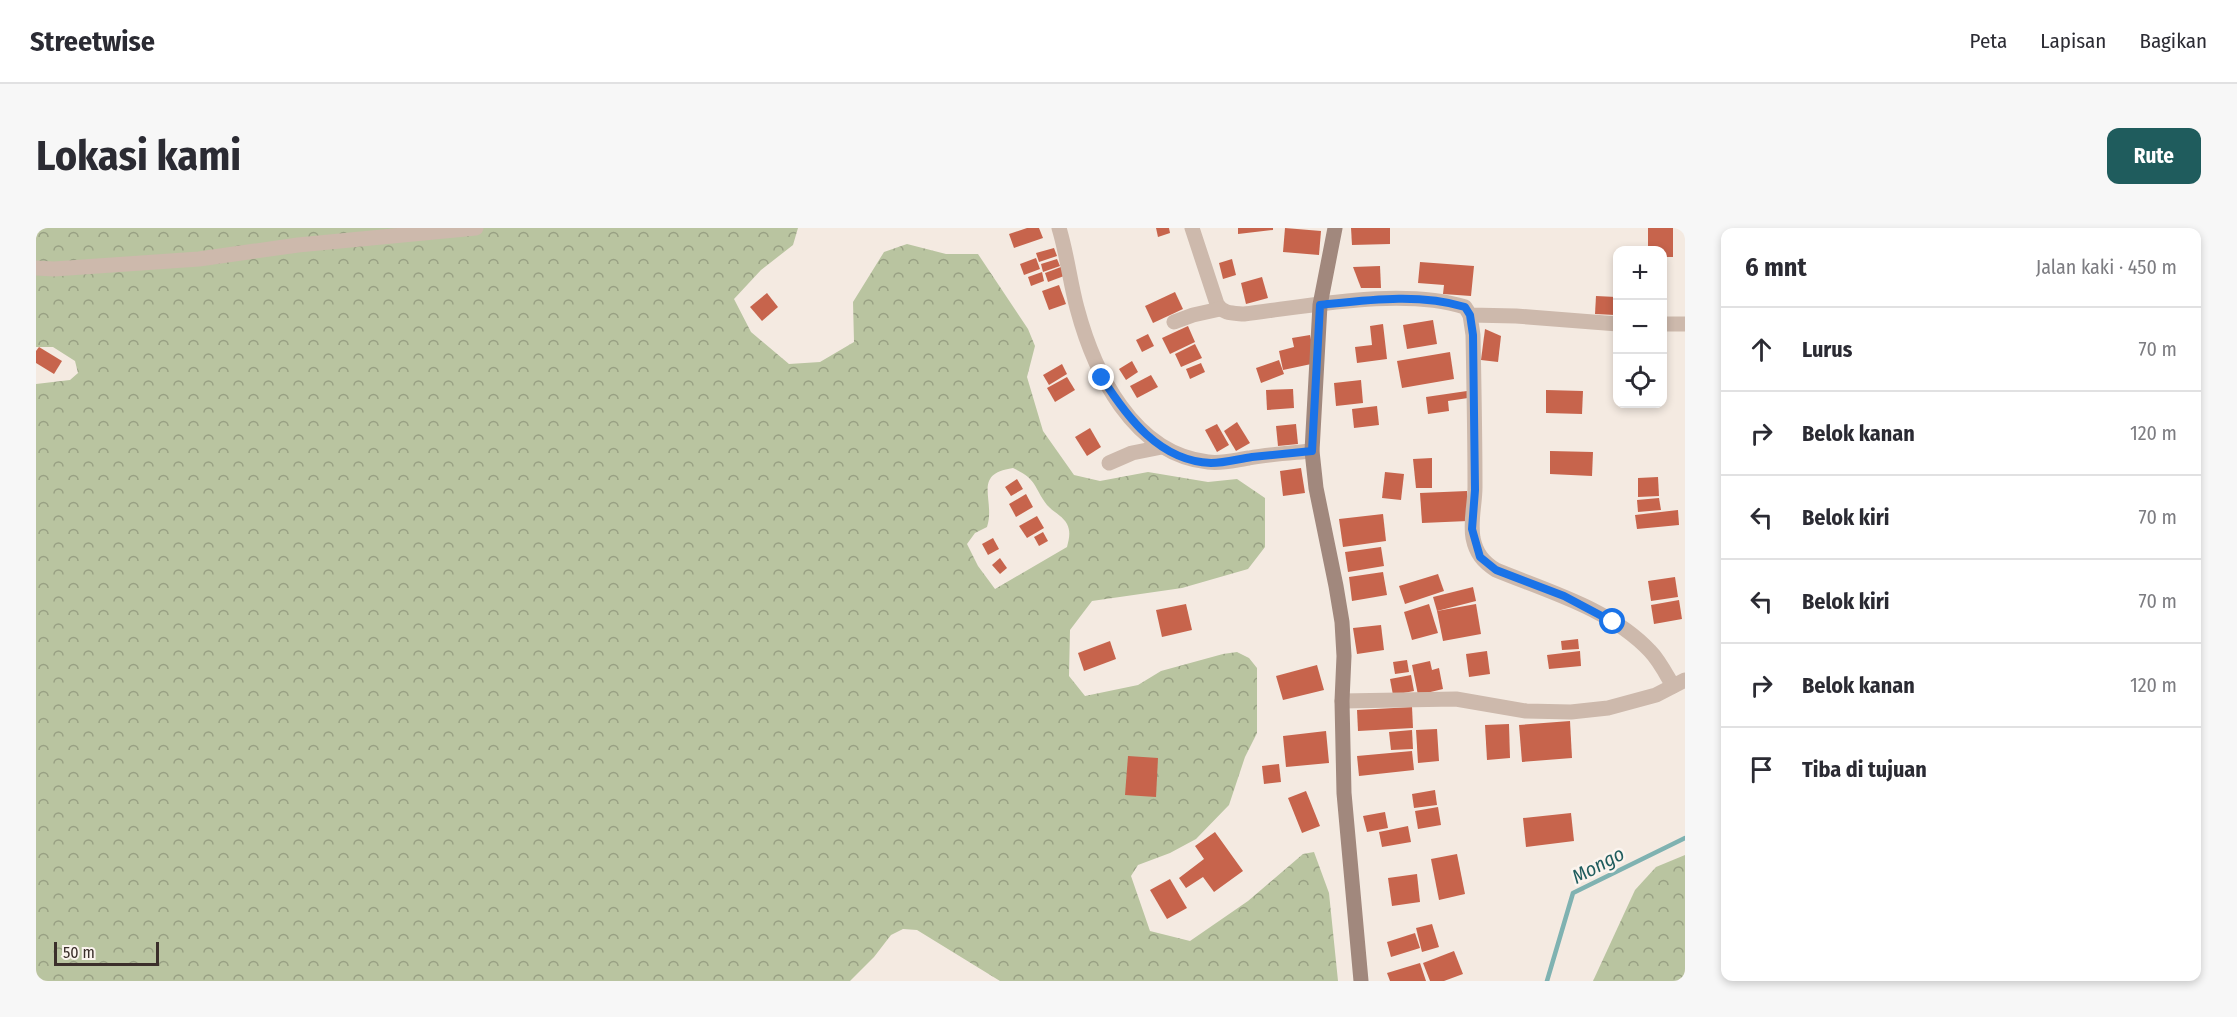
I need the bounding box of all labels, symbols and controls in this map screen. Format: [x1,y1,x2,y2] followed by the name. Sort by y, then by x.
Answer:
[30,25,155,58] text: Streetwise
[1970,28,2007,54] text: Peta
[2040,28,2106,54] text: Lapisan
[2139,28,2207,54] text: Bagikan
[2107,128,2201,184] button: Rute
[36,131,241,181] text: Lokasi kami
[1613,246,1667,408] map controls
[1613,246,1667,300] button: +
[1745,252,1807,283] text: 6 mnt
[2036,255,2177,279] text: Jalan kaki · 450 m
[1613,300,1667,354] button: −
[1745,333,1778,366] icon: ahead
[1802,336,1852,363] text: Lurus
[2139,337,2177,361] text: 70 m
[1613,354,1667,408] button: locate
[1088,364,1114,390] route end
[1745,417,1778,450] icon: right
[1802,420,1915,447] text: Belok kanan
[2130,421,2177,445] text: 120 m
[1745,501,1778,534] icon: left
[1802,504,1890,531] text: Belok kiri
[2139,505,2177,529] text: 70 m
[1745,585,1778,618] icon: left
[1802,588,1890,615] text: Belok kiri
[2139,589,2177,613] text: 70 m
[1599,608,1625,634] route start
[1745,669,1778,702] icon: right
[1802,672,1915,699] text: Belok kanan
[2130,673,2177,697] text: 120 m
[1745,753,1778,786] icon: arrive
[1802,756,1927,783] text: Tiba di tujuan
[1568,841,1628,889] water label: Mongo
[54,939,159,966] scale bar
[63,943,95,962] text: 50 m

